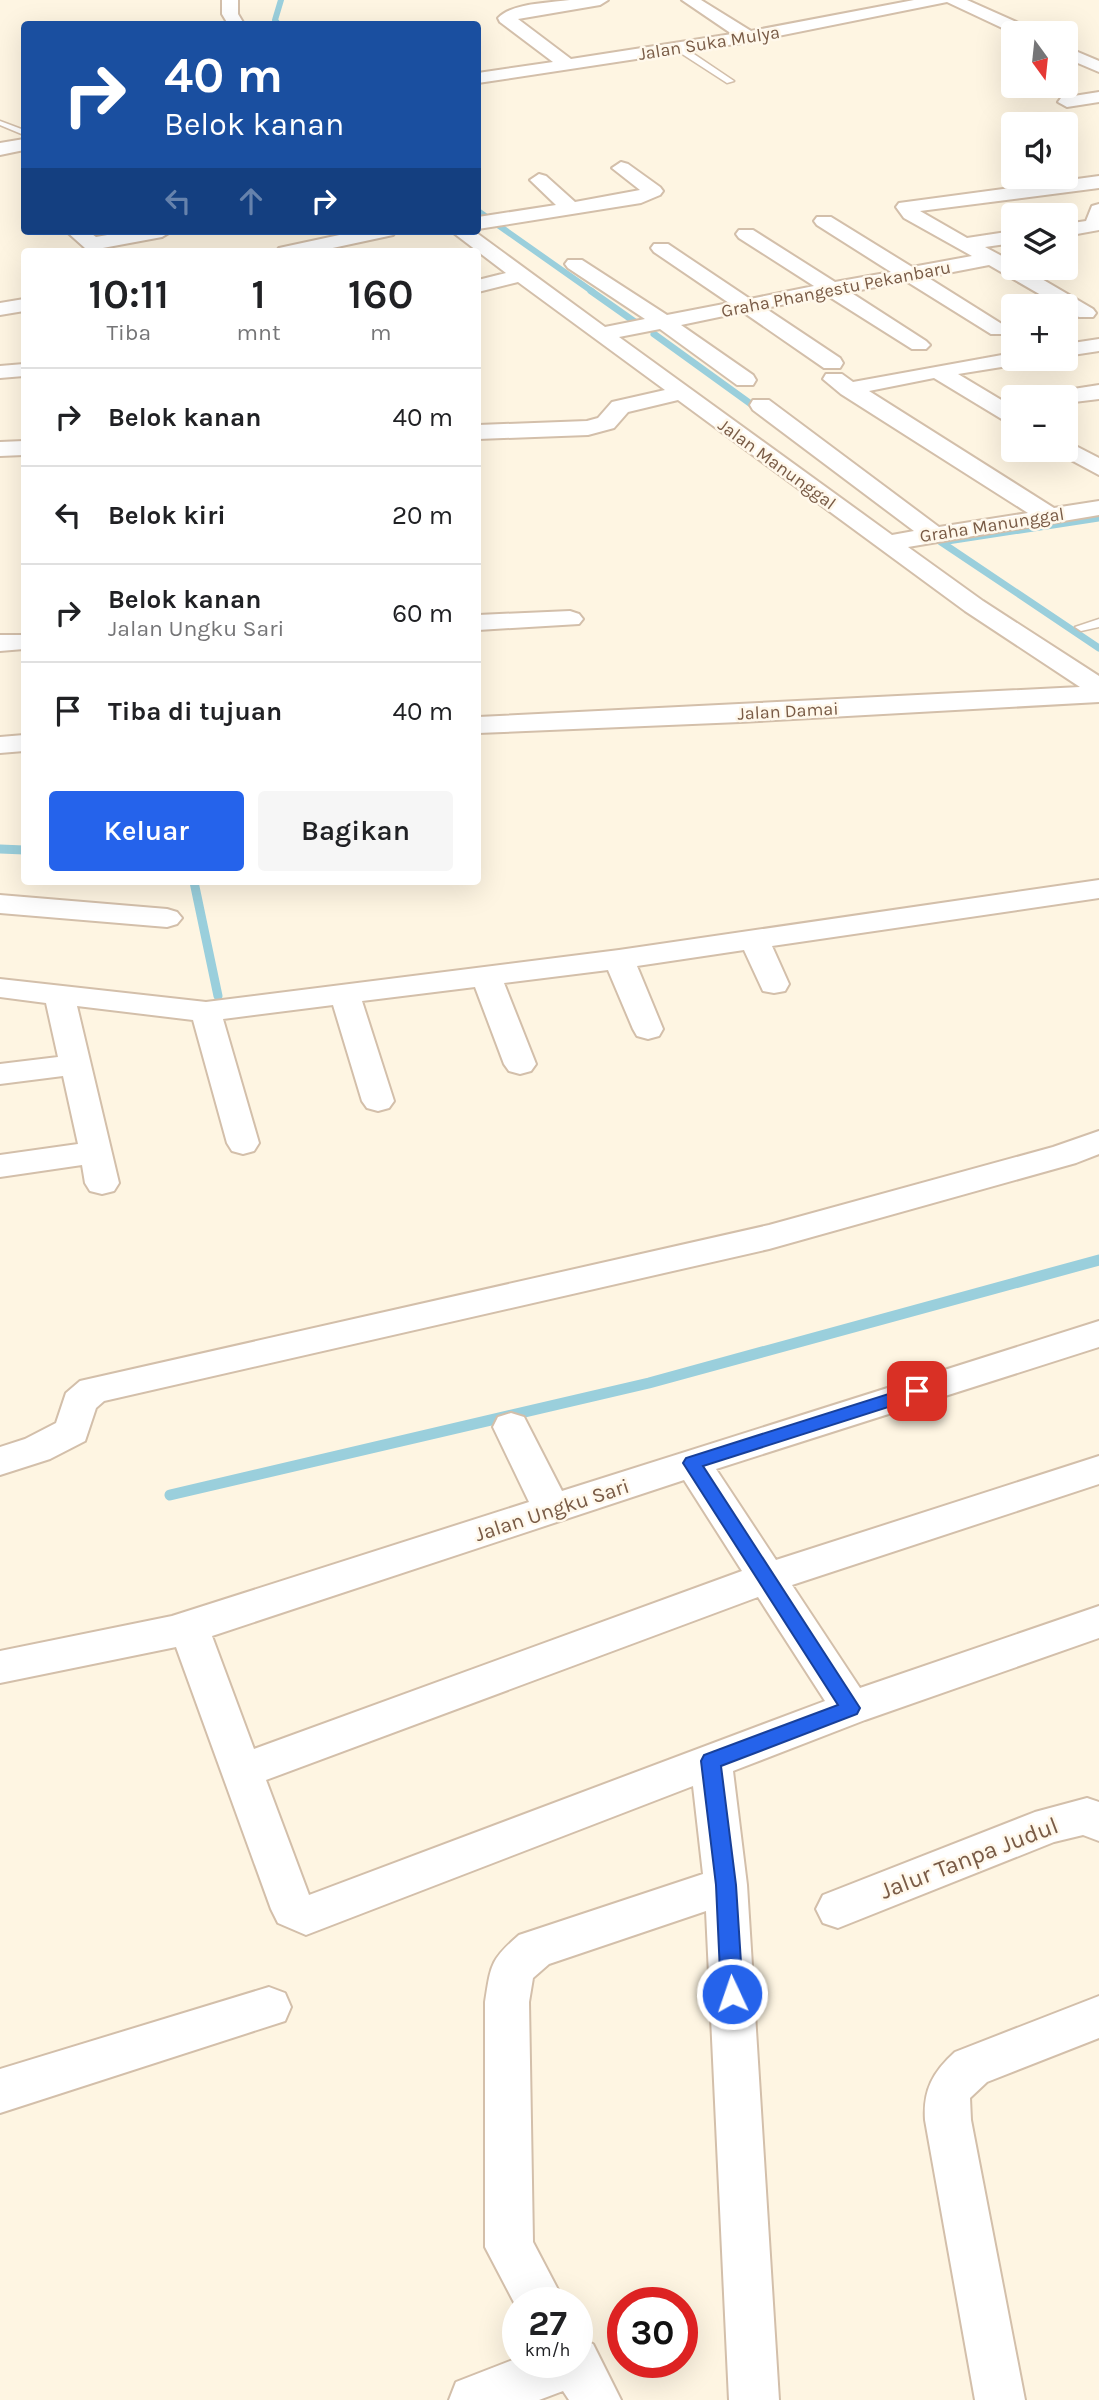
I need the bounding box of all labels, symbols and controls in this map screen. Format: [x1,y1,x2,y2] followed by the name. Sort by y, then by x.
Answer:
[637,21,781,65] street label: Jalan Suka Mulya
[1001,21,1078,98] north arrow
[1001,21,1078,462] map controls
[164,47,283,104] text: 40 m
[49,49,140,140] icon: right
[164,106,344,143] text: Belok kanan
[1001,112,1078,189] button: sound
[159,182,197,220] icon: left
[232,182,270,220] icon: ahead
[305,182,343,220] icon: right
[1001,203,1078,280] button: layers
[719,256,953,322] street label: Graha Phangestu Pekanbaru
[88,269,169,319] text: 10:11
[251,269,266,319] text: 1
[348,269,414,319] text: 160
[1001,294,1078,371] button: +
[106,319,151,346] text: Tiba
[237,319,281,346] text: mnt
[370,319,392,346] text: m
[1001,385,1078,462] button: −
[49,398,87,436] icon: right
[108,402,261,433] text: Belok kanan
[393,402,453,433] text: 40 m
[714,414,840,514] street label: Jalan Manunggal
[49,496,87,534] icon: left
[108,500,226,531] text: Belok kiri
[392,500,453,531] text: 20 m
[918,503,1066,547] street label: Graha Manunggal
[108,584,261,615] text: Belok kanan
[49,594,87,632] icon: right
[392,598,453,629] text: 60 m
[108,615,284,642] text: Jalan Ungku Sari
[49,692,87,730] icon: arrive
[108,696,282,727] text: Tiba di tujuan
[393,696,453,727] text: 40 m
[737,697,839,725] street label: Jalan Damai
[49,791,244,871] button: Keluar
[258,791,453,871] button: Bagikan
[887,1361,947,1421] pin
[898,1372,936,1410] icon: arrive
[472,1474,632,1546] street label: Jalan Ungku Sari
[876,1811,1062,1905] street label: Jalur Tanpa Judul
[695,1957,769,2031] position arrow
[607,2287,698,2378] speed limit sign: 30
[528,2303,567,2344] text: 27
[525,2339,570,2361] text: km/h

